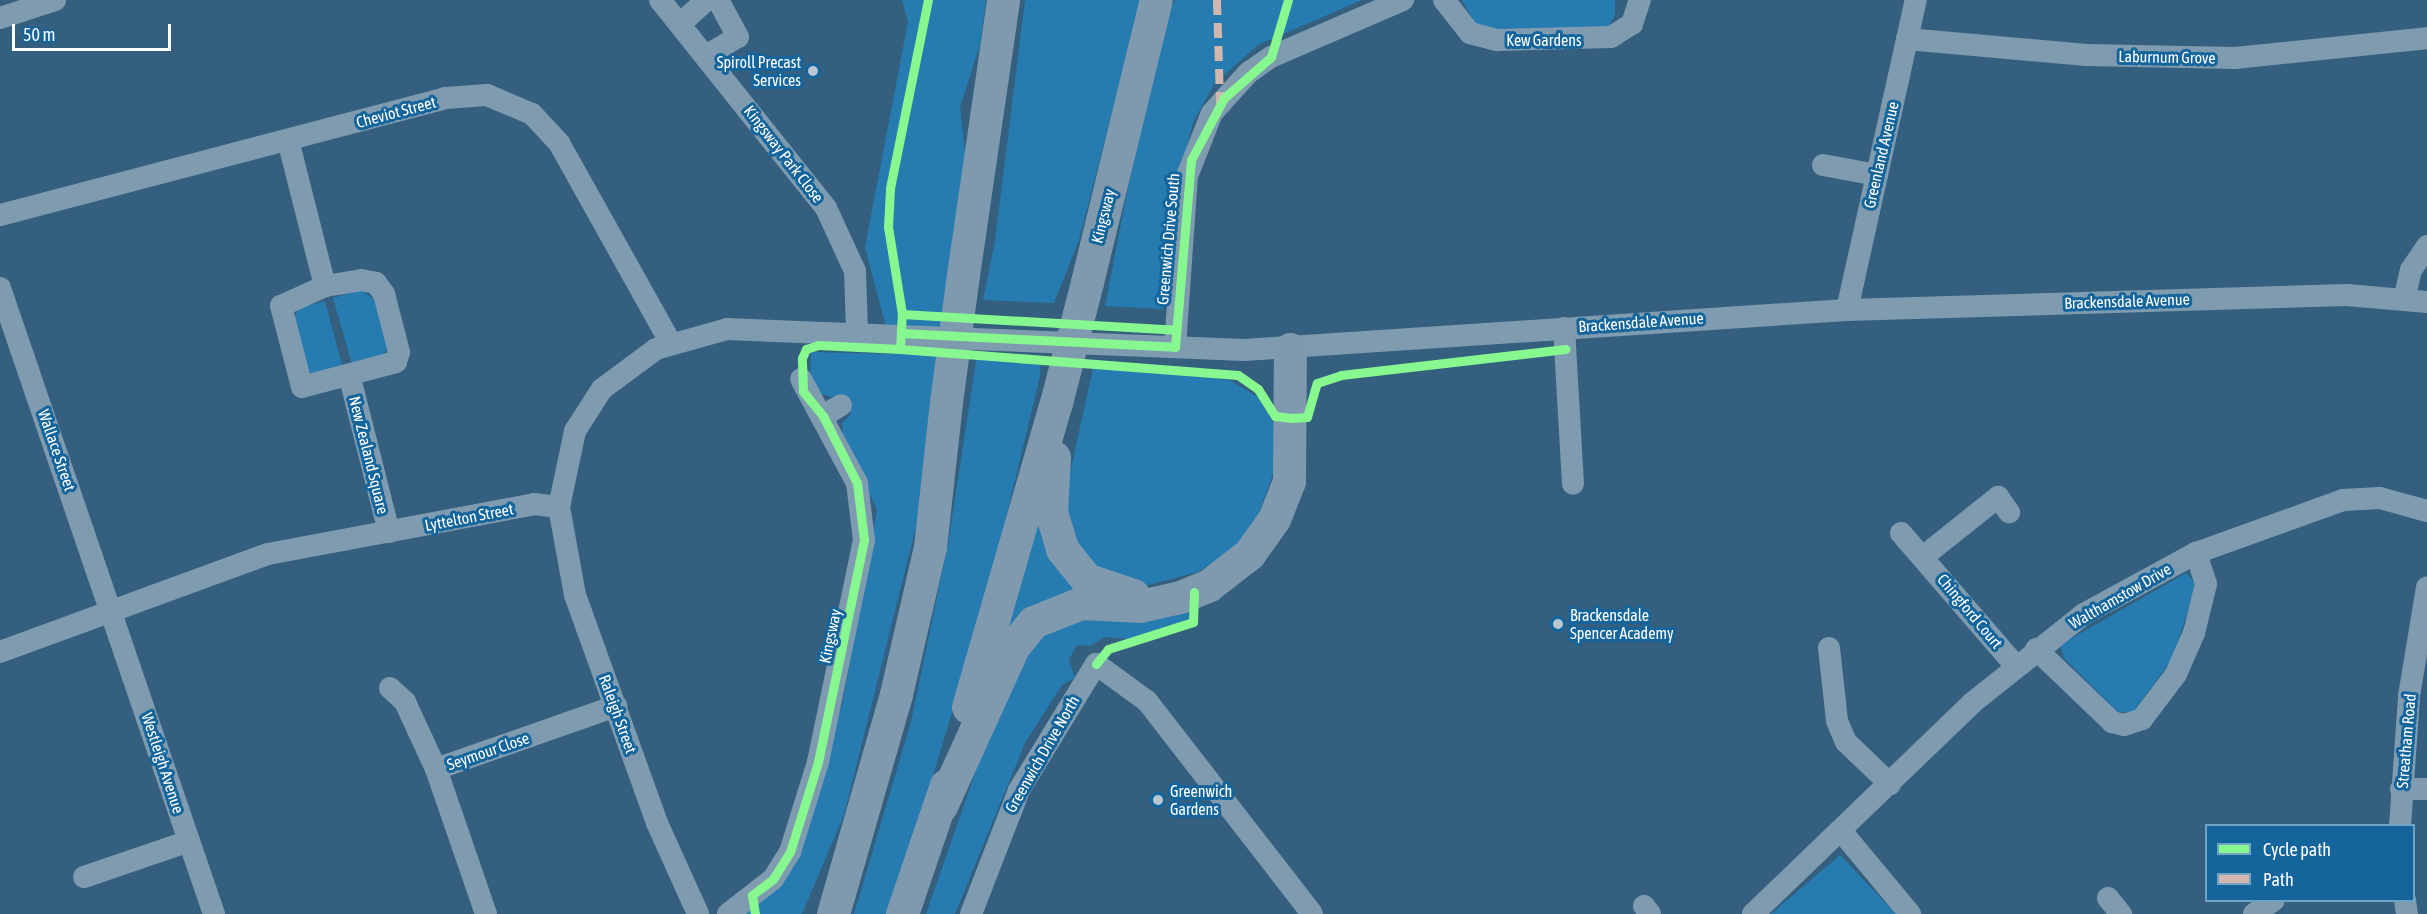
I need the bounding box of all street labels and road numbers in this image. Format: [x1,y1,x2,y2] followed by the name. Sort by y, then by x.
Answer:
[1506,30,1582,50] street label: Kew Gardens
[2118,47,2216,67] street label: Laburnum Grove
[354,92,438,132] street label: Cheviot Street
[1859,100,1903,210] street label: Greenland Avenue
[740,102,828,206] street label: Kingsway Park Close
[1153,172,1183,306] street label: Greenwich Drive South
[1087,187,1119,245] street label: Kingsway
[2064,289,2190,313] street label: Brackensdale Avenue
[1578,308,1704,336] street label: Brackensdale Avenue
[345,394,393,516] street label: New Zealand Square
[34,407,80,493] street label: Wallace Street
[423,499,515,535] street label: Lyttelton Street
[2066,559,2174,633] street label: Walthamstow Drive
[1933,570,2007,652] street label: Chingford Court
[815,607,845,665] street label: Kingsway
[595,672,641,756] street label: Raleigh Street
[1001,692,1083,816] street label: Greenwich Drive North
[2392,693,2420,789] street label: Streatham Road
[138,710,188,816] street label: Westleigh Avenue
[444,728,532,774] street label: Seymour Close

